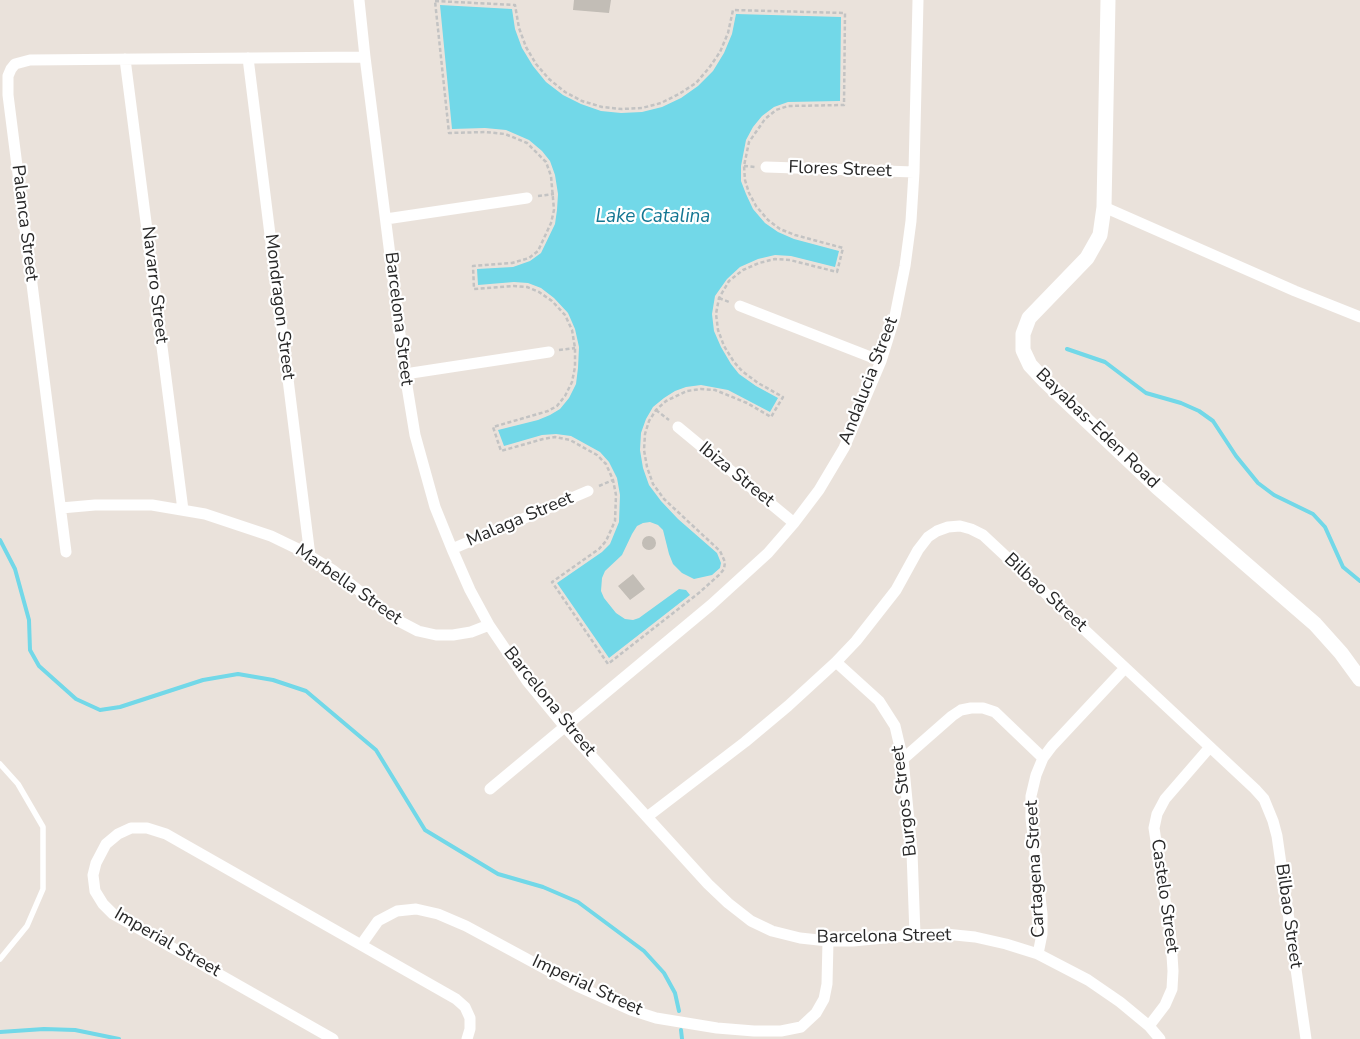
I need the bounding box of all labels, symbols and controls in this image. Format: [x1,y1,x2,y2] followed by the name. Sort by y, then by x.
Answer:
[788,157,892,183] street label: Flores Street
[6,164,42,282] street label: Palanca Street
[596,206,710,228] water label: Lake Catalina
[136,225,172,345] street label: Navarro Street
[259,233,299,381] street label: Mondragon Street
[379,251,417,387] street label: Barcelona Street
[835,314,903,448] street label: Andalucia Street
[1031,364,1163,494] street label: Bayabas-Eden Road
[694,438,778,512] street label: Ibiza Street
[463,488,577,552] street label: Malaga Street
[290,540,406,630] street label: Marbella Street
[999,549,1091,637] street label: Bilbao Street
[498,643,600,761] street label: Barcelona Street
[887,744,923,858] street label: Burgos Street
[1022,800,1050,938] street label: Cartagena Street
[1145,838,1183,954] street label: Castelo Street
[1270,862,1306,970] street label: Bilbao Street
[110,904,224,982] street label: Imperial Street
[817,925,951,949] street label: Barcelona Street
[528,951,646,1021] street label: Imperial Street

